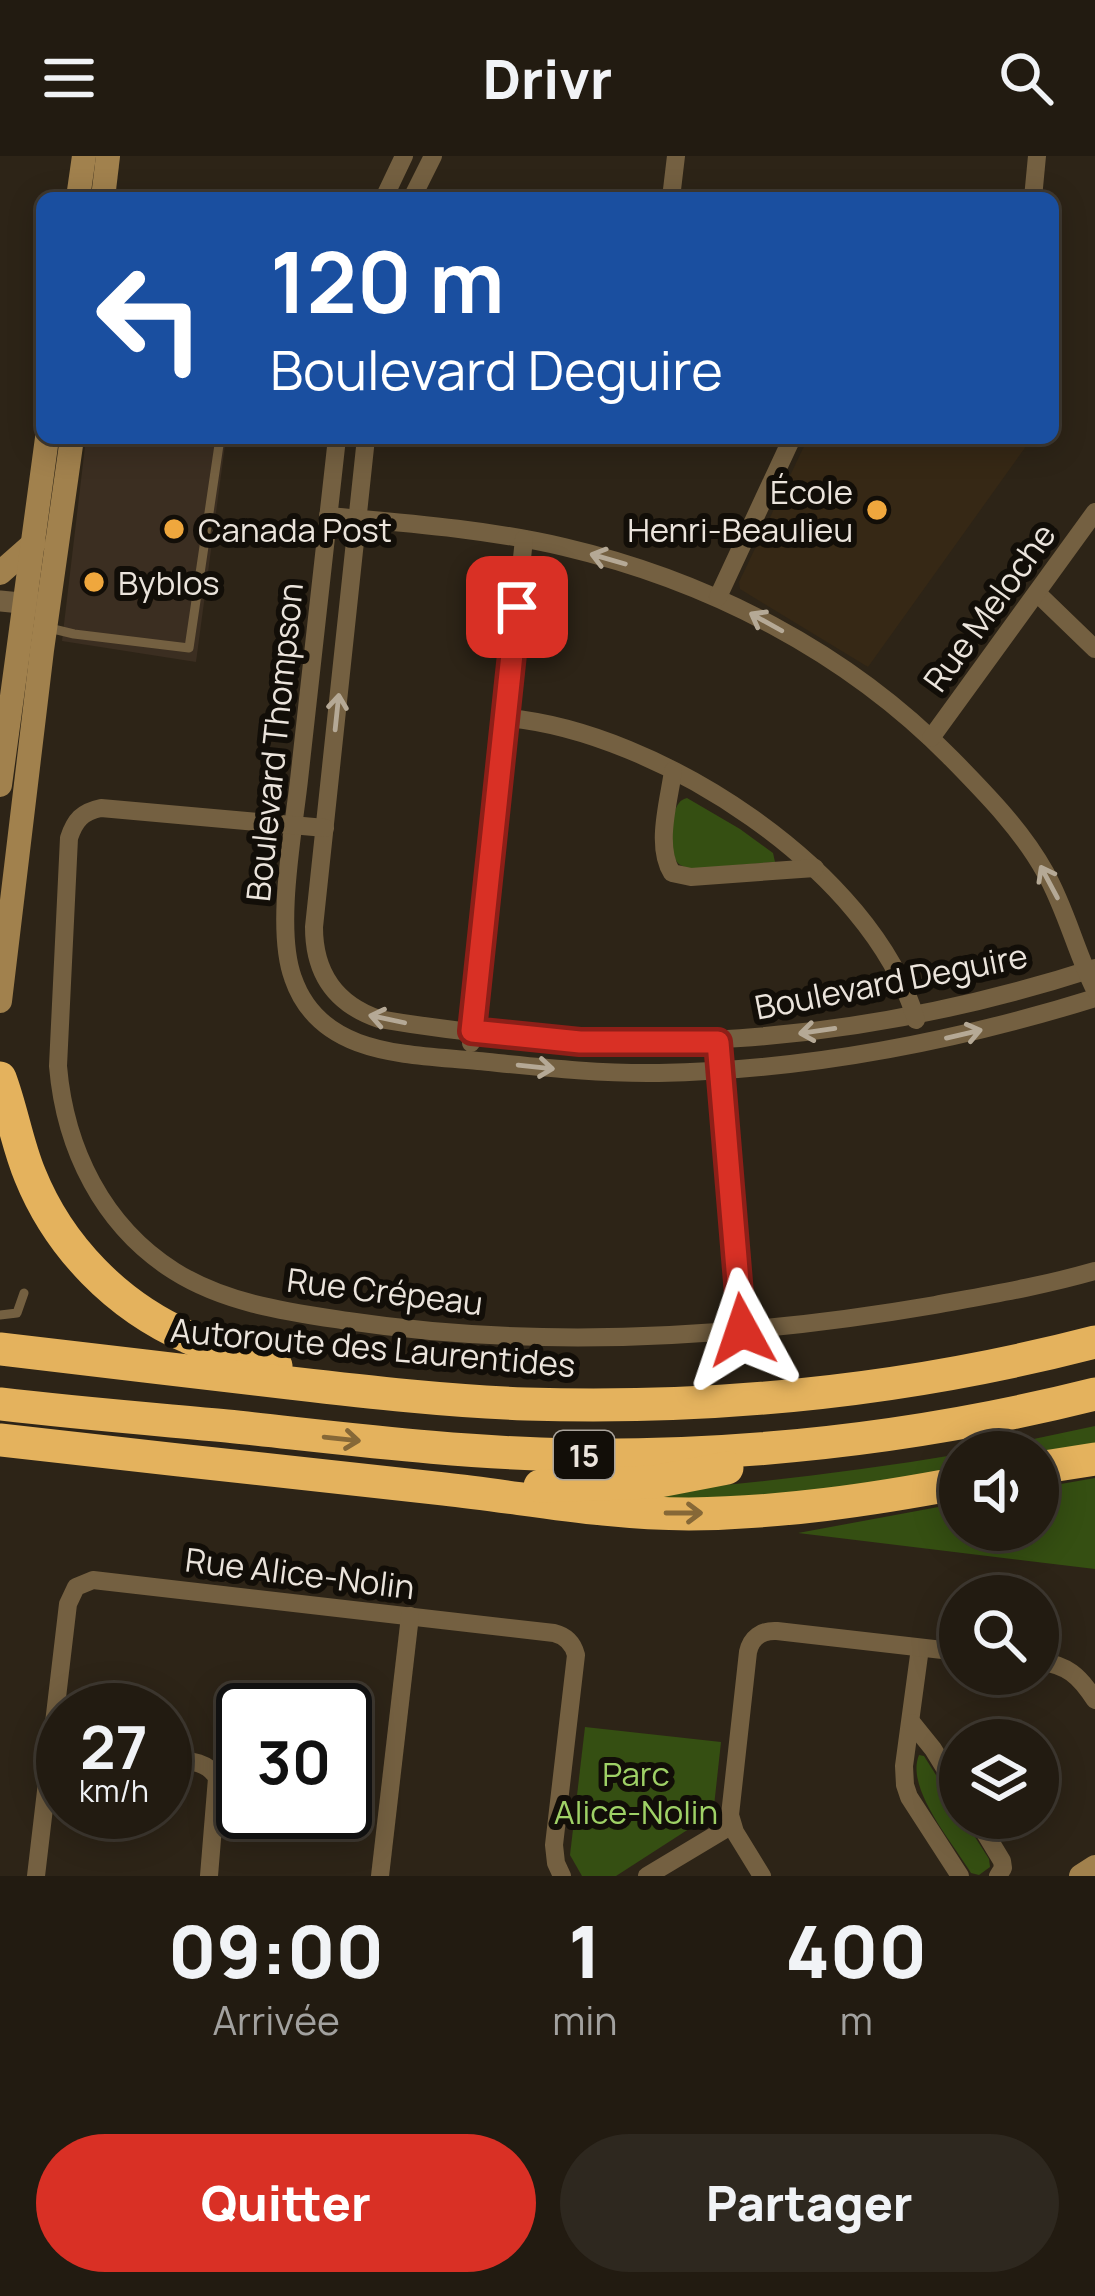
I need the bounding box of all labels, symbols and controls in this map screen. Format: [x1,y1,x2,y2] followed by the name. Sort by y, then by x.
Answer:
[483,41,612,115] text: Drivr
[36,45,102,111] icon: menu
[993,45,1059,111] icon: search
[270,223,504,338] text: 120 m
[72,240,228,396] icon: left
[270,332,723,406] text: Boulevard Deguire
[627,469,853,552] place label: École Henri-Beaulieu
[864,497,890,523] marker: École Henri-Beaulieu
[198,507,392,552] place label: Canada Post
[913,514,1065,700] street label: Rue Meloche
[161,516,187,542] marker: Canada Post
[590,546,628,568] one-way arrow
[466,556,568,658] pin
[118,560,220,605] place label: Byblos
[81,569,107,595] marker: Byblos
[484,574,550,640] icon: arrive
[235,580,313,904] street label: Boulevard Thompson
[749,610,784,633] one-way arrow
[326,693,349,732] one-way arrow
[1037,865,1060,901] one-way arrow
[751,933,1031,1029] street label: Boulevard Deguire
[369,1007,407,1030] one-way arrow
[798,1020,837,1043] one-way arrow
[945,1022,983,1044] one-way arrow
[516,1056,555,1079] one-way arrow
[284,1257,486,1325] street label: Rue Crépeau
[679,1267,805,1393] position arrow
[169,1307,577,1387] street label: Autoroute des Laurentides
[322,1429,361,1451] one-way arrow
[554,1431,614,1479] road number: 15
[939,1431,1059,1839] map controls
[939,1431,1059,1551] button: sound
[664,1502,703,1524] one-way arrow
[183,1537,417,1609] street label: Rue Alice-Nolin
[939,1575,1059,1695] button: search
[216,1683,372,1839] speed limit sign: 30
[80,1705,148,1787] text: 27
[939,1719,1059,1839] button: layers
[554,1751,718,1834] park label: Parc Alice-Nolin
[79,1770,149,1811] text: km/h
[168,1901,384,2000] text: 09:00
[569,1901,601,2000] text: 1
[786,1901,927,2000] text: 400
[212,1993,340,2047] text: Arrivée
[552,1993,618,2047] text: min
[840,1993,873,2047] text: m
[36,2134,536,2272] button: Quitter
[560,2134,1059,2272] button: Partager

